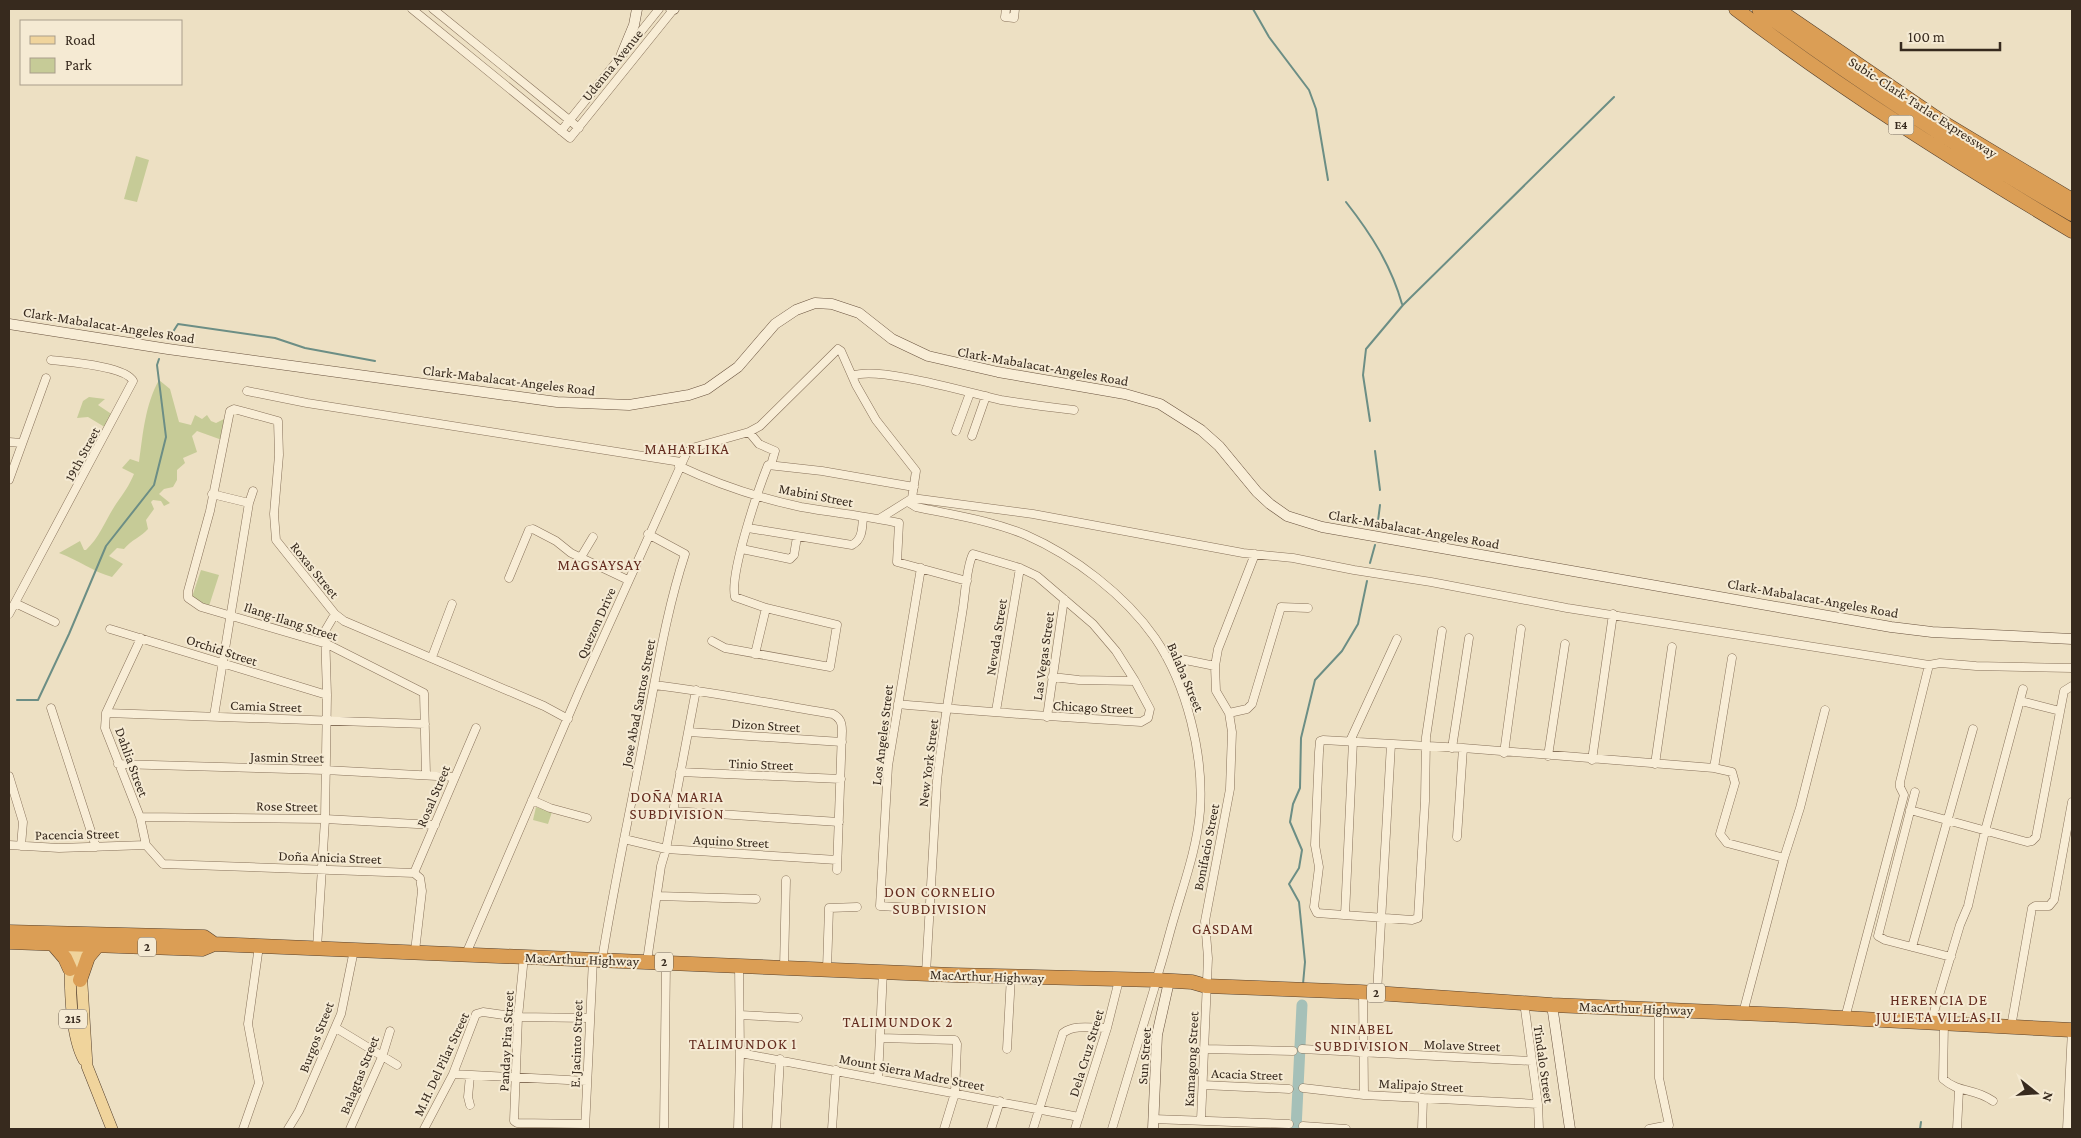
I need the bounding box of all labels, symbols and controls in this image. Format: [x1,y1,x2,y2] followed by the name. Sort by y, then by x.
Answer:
[20,20,182,85] legend
[1901,20,2000,52] scale bar
[578,26,646,104] street label: Udenna Avenue
[1908,29,1945,45] text: 100 m
[65,32,96,48] text: Road
[1846,53,2001,161] street label: Subic-Clark-Tarlac Expressway
[65,57,92,73] text: Park
[1888,116,1914,134] road number: E4
[22,304,197,347] street label: Clark-Mabalacat-Angeles Road
[956,343,1130,389] street label: Clark-Mabalacat-Angeles Road
[422,361,597,399] street label: Clark-Mabalacat-Angeles Road
[61,424,103,484] street label: 19th Street
[644,441,730,457] district label: MAHARLIKA
[777,480,855,510] street label: Mabini Street
[1327,506,1501,552] street label: Clark-Mabalacat-Angeles Road
[287,538,343,602] street label: Roxas Street
[558,557,642,573] district label: MAGSAYSAY
[1726,575,1900,621] street label: Clark-Mabalacat-Angeles Road
[573,585,619,661] street label: Quezon Drive
[982,597,1010,676] street label: Nevada Street
[242,598,340,644] street label: Ilang-Ilang Street
[1029,610,1057,701] street label: Las Vegas Street
[184,631,260,669] street label: Orchid Street
[617,637,658,770] street label: Jose Abad Santos Street
[1164,640,1208,714] street label: Balaba Street
[868,683,896,786] street label: Los Angeles Street
[230,697,302,715] street label: Camia Street
[1052,697,1134,717] street label: Chicago Street
[731,715,801,735] street label: Dizon Street
[915,718,941,808] street label: New York Street
[112,725,152,799] street label: Dahlia Street
[248,748,324,766] street label: Jasmin Street
[728,755,794,773] street label: Tinio Street
[413,762,453,829] street label: Rosal Street
[629,789,725,822] district label: DOÑA MARIA SUBDIVISION
[256,797,318,815] street label: Rose Street
[1190,802,1222,892] street label: Bonifacio Street
[35,825,120,843] street label: Pacencia Street
[693,831,770,851] street label: Aquino Street
[278,847,382,867] street label: Doña Anicia Street
[884,884,996,917] district label: DON CORNELIO SUBDIVISION
[1192,921,1254,937] district label: GASDAM
[138,938,156,956] road number: 2
[525,949,640,969] street label: MacArthur Highway
[655,952,673,972] road number: 2
[930,966,1045,986] street label: MacArthur Highway
[1367,984,1385,1002] road number: 2
[495,990,517,1092] street label: Panday Pira Street
[1874,992,2002,1026] district label: HERENCIA DE JULIETA VILLAS II
[1579,998,1694,1018] street label: MacArthur Highway
[295,999,337,1075] street label: Burgos Street
[566,999,586,1088] street label: E. Jacinto Street
[1065,1007,1107,1099] street label: Dela Cruz Street
[410,1009,472,1119] street label: M.H. Del Pilar Street
[59,1010,87,1028] road number: 215
[1181,1011,1202,1107] street label: Kamagong Street
[843,1014,953,1030] district label: TALIMUNDOK 2
[1314,1021,1410,1054] district label: NINABEL SUBDIVISION
[1531,1024,1557,1104] street label: Tindalo Street
[1134,1027,1154,1085] street label: Sun Street
[336,1033,382,1116] street label: Balagtas Street
[689,1036,797,1052] district label: TALIMUNDOK 1
[1423,1036,1501,1054] street label: Molave Street
[838,1050,986,1094] street label: Mount Sierra Madre Street
[1211,1065,1283,1083] street label: Acacia Street
[2011,1068,2061,1118] north arrow
[1378,1075,1464,1096] street label: Malipajo Street
[2039,1090,2057,1104] text: N

